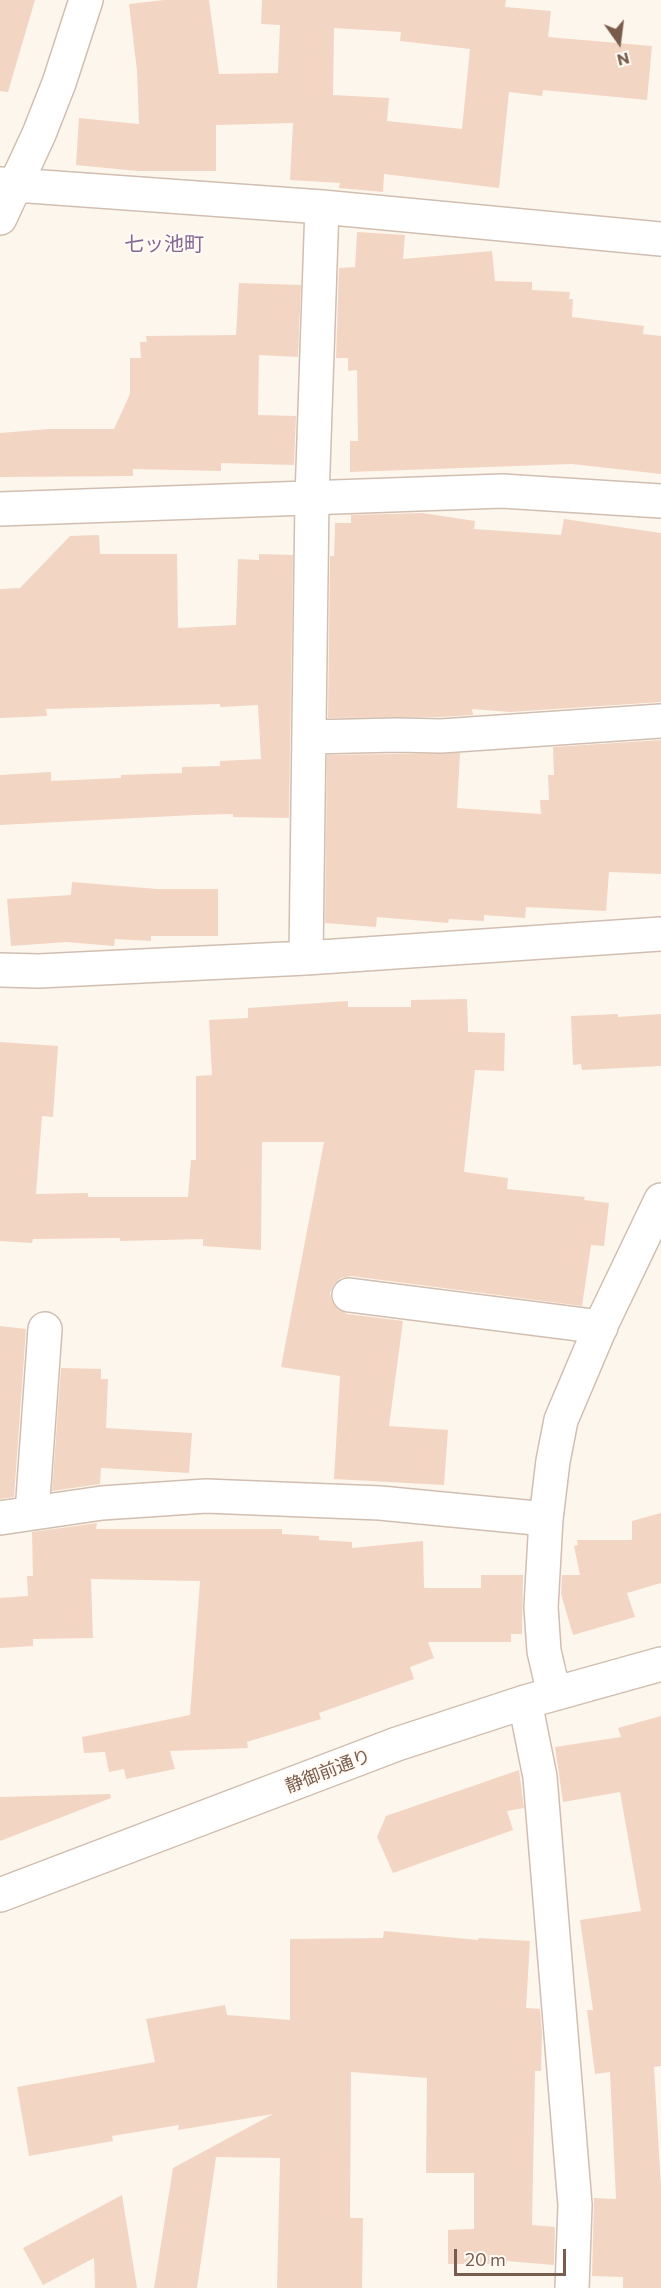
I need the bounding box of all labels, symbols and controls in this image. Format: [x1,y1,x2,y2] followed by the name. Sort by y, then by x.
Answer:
[589,12,649,72] north arrow
[615,49,632,71] text: N
[124,232,204,256] district label: 七ッ池町
[282,1745,374,1797] street label: 静御前通り
[457,2237,570,2275] scale bar
[465,2248,506,2270] text: 20 m

